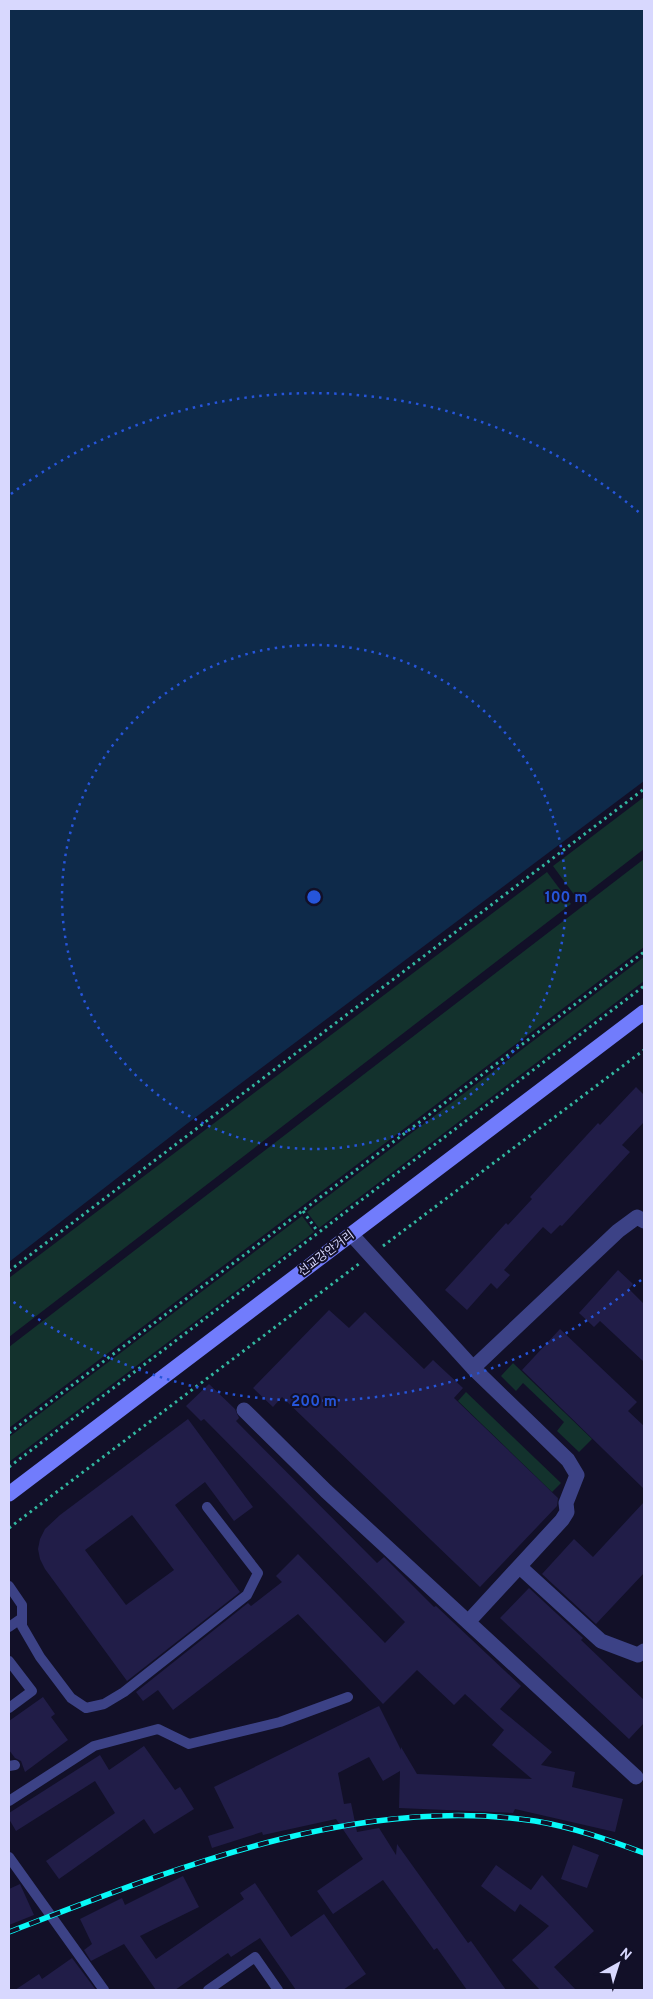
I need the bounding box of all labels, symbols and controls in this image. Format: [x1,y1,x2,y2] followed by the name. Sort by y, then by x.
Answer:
[305,888,323,906] centre of rings
[545,889,587,908] text: 100 m
[295,1227,358,1280] street label: 선교강안거리
[291,1393,337,1412] text: 200 m
[593,1939,643,1989] north arrow
[616,1945,634,1965] text: N

